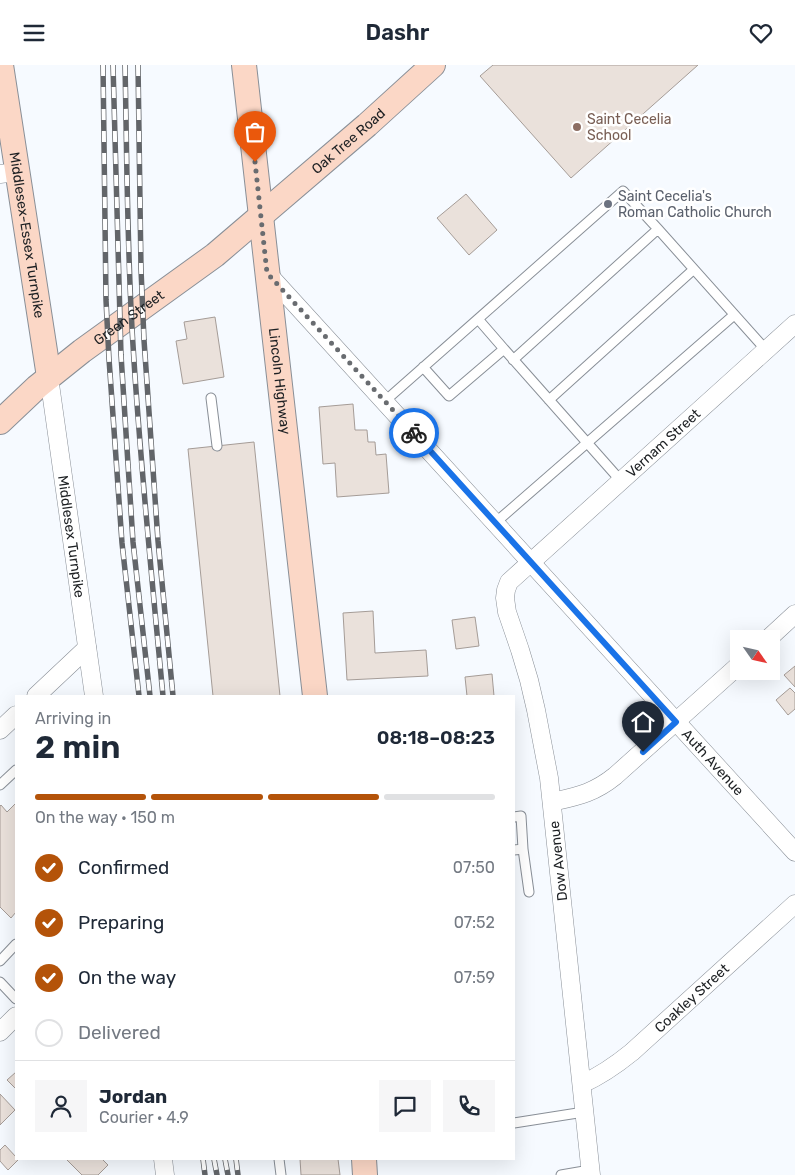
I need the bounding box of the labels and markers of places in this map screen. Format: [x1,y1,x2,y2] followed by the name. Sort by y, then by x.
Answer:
[234,111,276,162] pin
[587,111,671,144] place label: Saint Cecelia School
[571,121,583,133] marker: Saint Cecelia School
[618,188,772,221] place label: Saint Cecelia's Roman Catholic Church
[602,198,614,210] marker: Saint Cecelia's Roman Catholic Church
[622,701,664,752] pin

